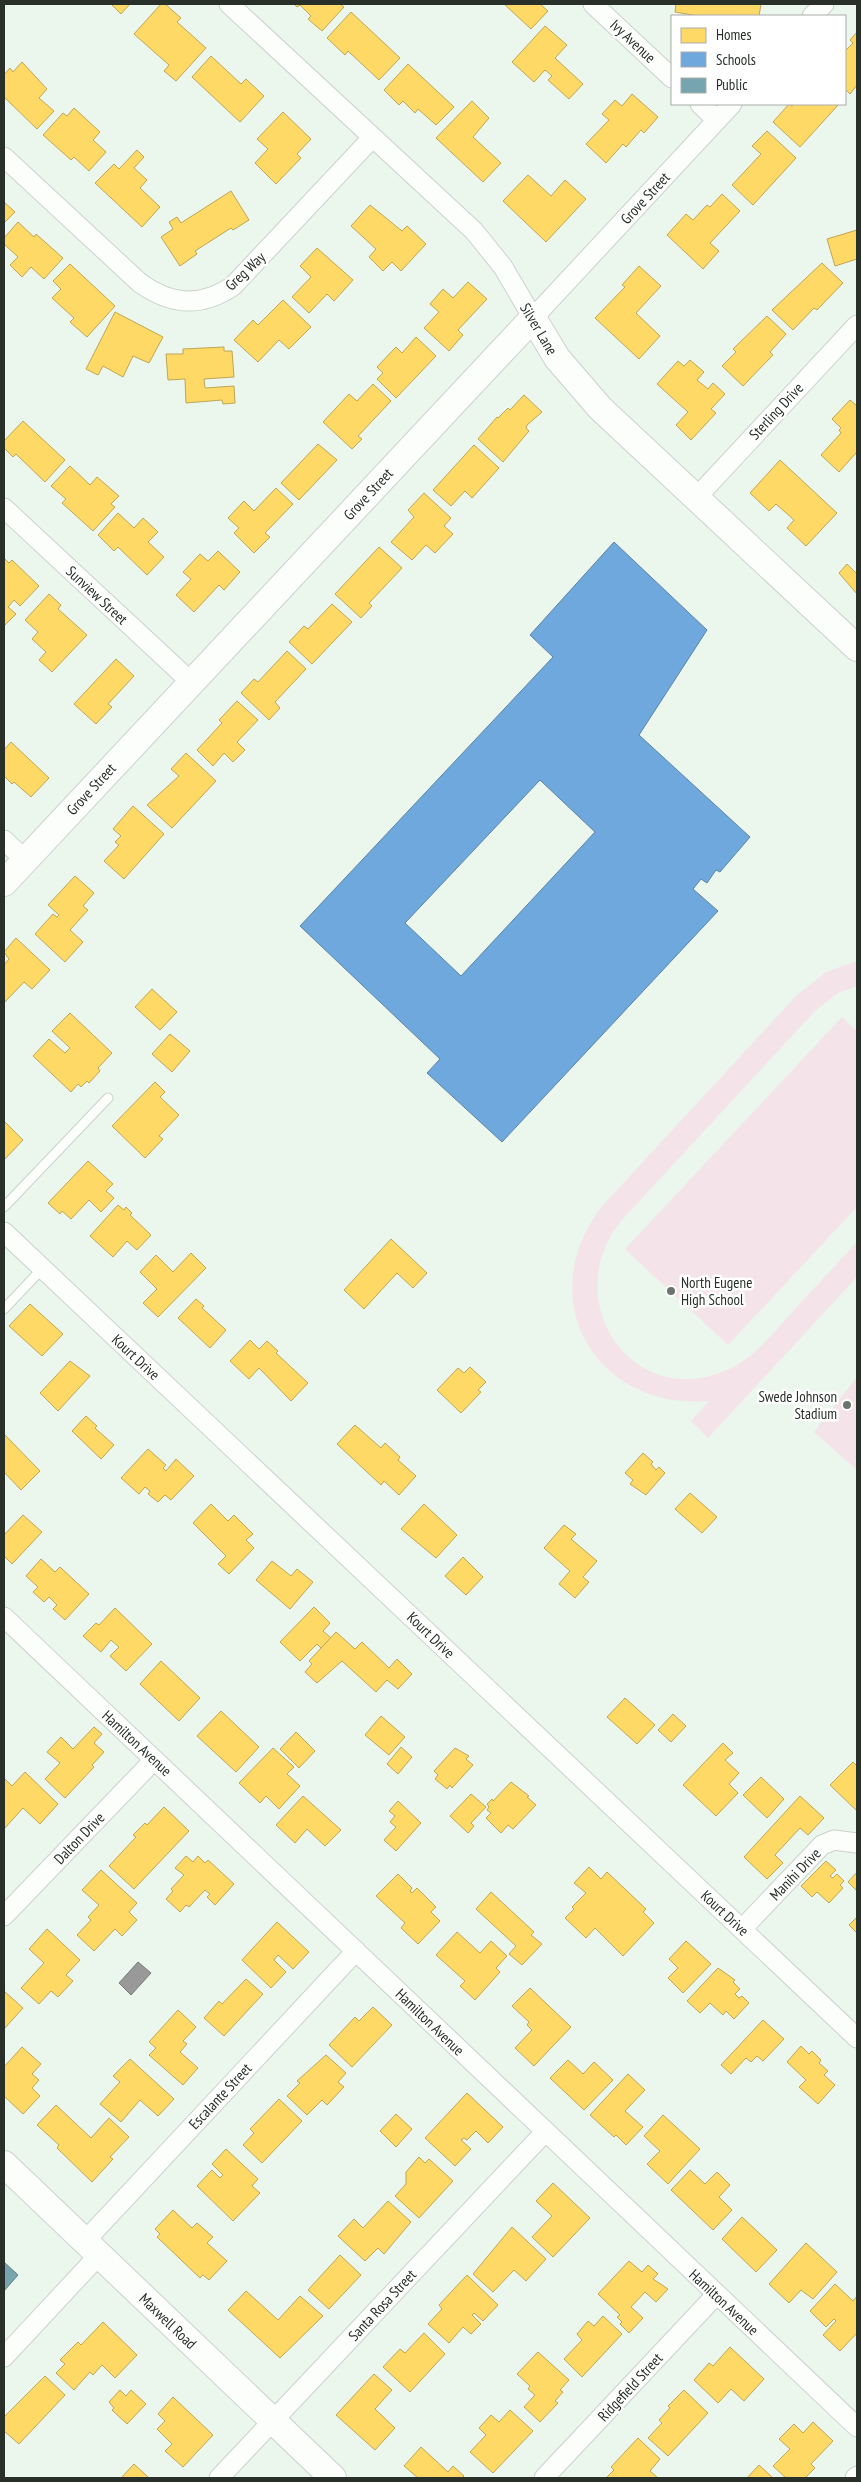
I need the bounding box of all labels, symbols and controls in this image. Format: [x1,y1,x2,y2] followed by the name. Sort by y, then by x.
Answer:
[606,15,660,67] street label: Ivy Avenue
[671,15,846,105] legend
[716,25,752,44] text: Homes
[716,50,756,69] text: Schools
[716,75,748,94] text: Public
[616,168,674,228] street label: Grove Street
[221,247,269,294] street label: Greg Way
[516,300,562,358] street label: Silver Lane
[745,379,807,443] street label: Sterling Drive
[339,464,397,524] street label: Grove Street
[62,562,132,628] street label: Sunview Street
[62,759,120,819] street label: Grove Street
[681,1273,752,1309] place label: North Eugene High School
[665,1285,677,1297] marker: North Eugene High School
[108,1330,164,1384] street label: Kourt Drive
[758,1387,837,1423] place label: Swede Johnson Stadium
[841,1399,853,1411] marker: Swede Johnson Stadium
[403,1608,459,1662] street label: Kourt Drive
[98,1706,176,1780] street label: Hamilton Avenue
[50,1808,108,1868] street label: Dalton Drive
[765,1844,825,1904] street label: Manihi Drive
[697,1886,753,1940] street label: Kourt Drive
[392,1984,468,2060] street label: Hamilton Avenue
[185,2059,255,2133] street label: Escalante Street
[344,2265,420,2345] street label: Santa Rosa Street
[685,2265,763,2339] street label: Hamilton Avenue
[135,2289,201,2353] street label: Maxwell Road
[594,2349,666,2425] street label: Ridgefield Street

